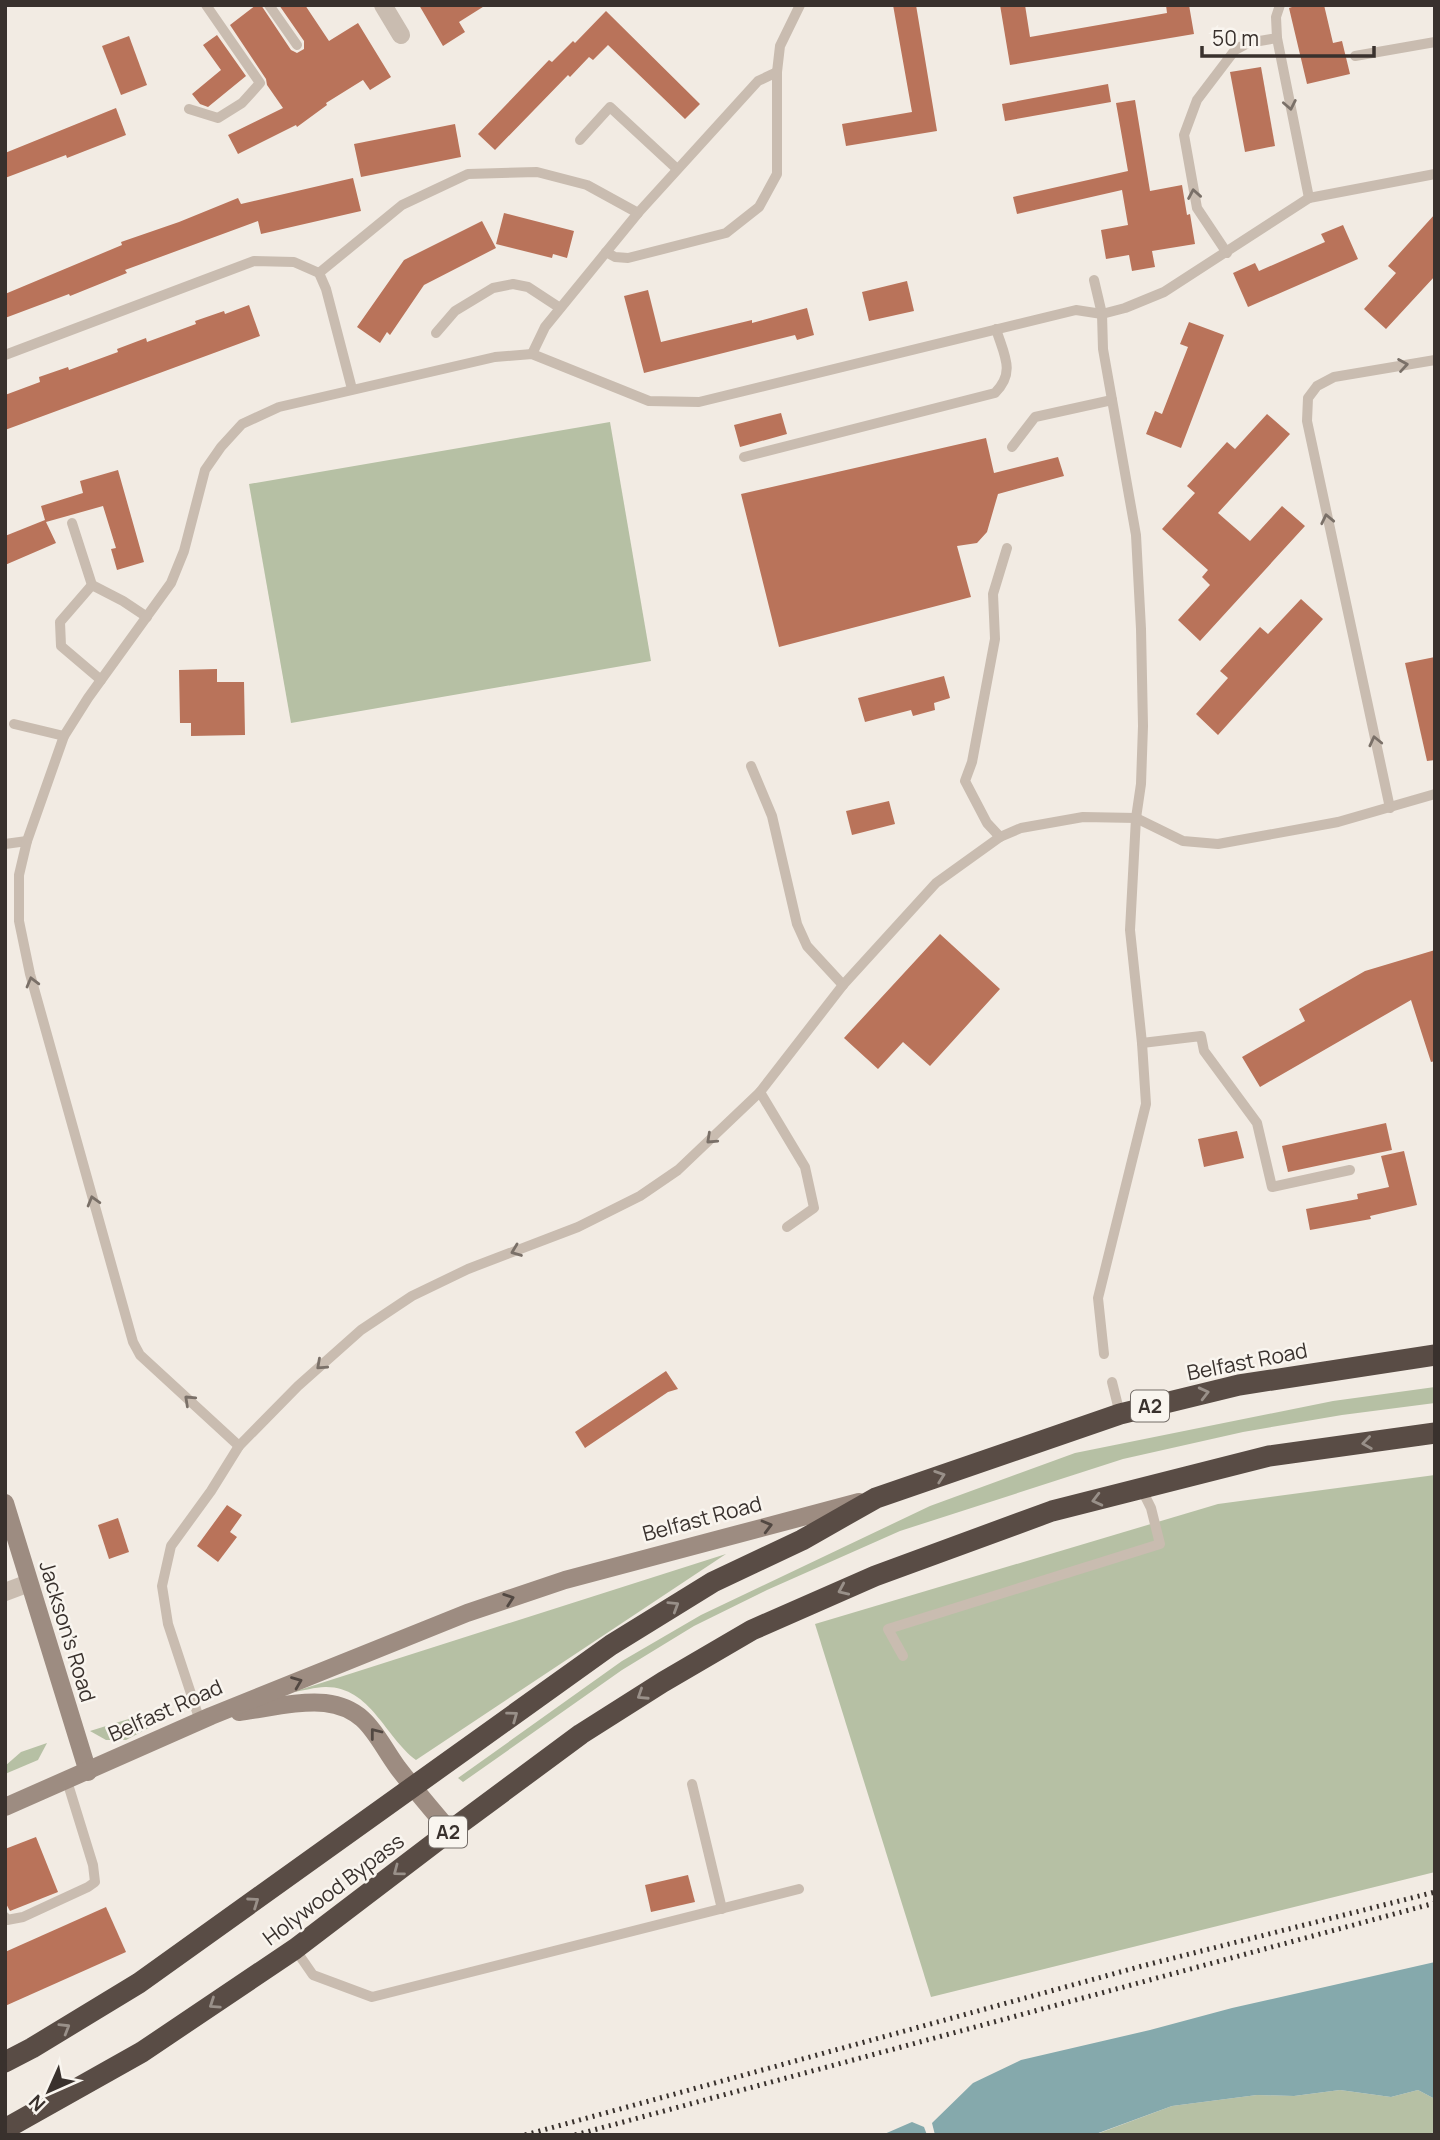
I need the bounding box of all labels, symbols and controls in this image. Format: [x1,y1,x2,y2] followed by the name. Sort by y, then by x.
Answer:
[1202,14,1374,58] scale bar
[1212,24,1259,52] text: 50 m
[1282,99,1297,111] one-way arrow
[1188,188,1203,200] one-way arrow
[1397,358,1409,373] one-way arrow
[1321,513,1336,525] one-way arrow
[1369,736,1384,748] one-way arrow
[26,976,41,988] one-way arrow
[706,1130,719,1143] one-way arrow
[87,1195,102,1207] one-way arrow
[510,1243,522,1257] one-way arrow
[1184,1336,1310,1386] street label: Belfast Road
[316,1357,329,1370] one-way arrow
[1198,1387,1210,1402] one-way arrow
[1131,1390,1169,1422] road number: A2
[184,1396,197,1408] one-way arrow
[1361,1435,1373,1450] one-way arrow
[934,1470,946,1484] one-way arrow
[639,1489,765,1547] street label: Belfast Road
[1091,1492,1103,1506] one-way arrow
[761,1520,773,1535] one-way arrow
[33,1557,103,1705] street label: Jackson's Road
[838,1582,851,1596] one-way arrow
[502,1593,514,1607] one-way arrow
[667,1602,680,1615] one-way arrow
[103,1672,227,1748] street label: Belfast Road
[290,1676,302,1690] one-way arrow
[637,1687,650,1699] one-way arrow
[505,1712,517,1725] one-way arrow
[370,1728,383,1740] one-way arrow
[429,1816,467,1848] road number: A2
[257,1827,409,1951] street label: Holywood Bypass
[393,1862,406,1875] one-way arrow
[246,1898,259,1910] one-way arrow
[208,1996,221,2009] one-way arrow
[57,2024,70,2037] one-way arrow
[14,2056,84,2126] north arrow
[23,2089,51,2117] text: N

